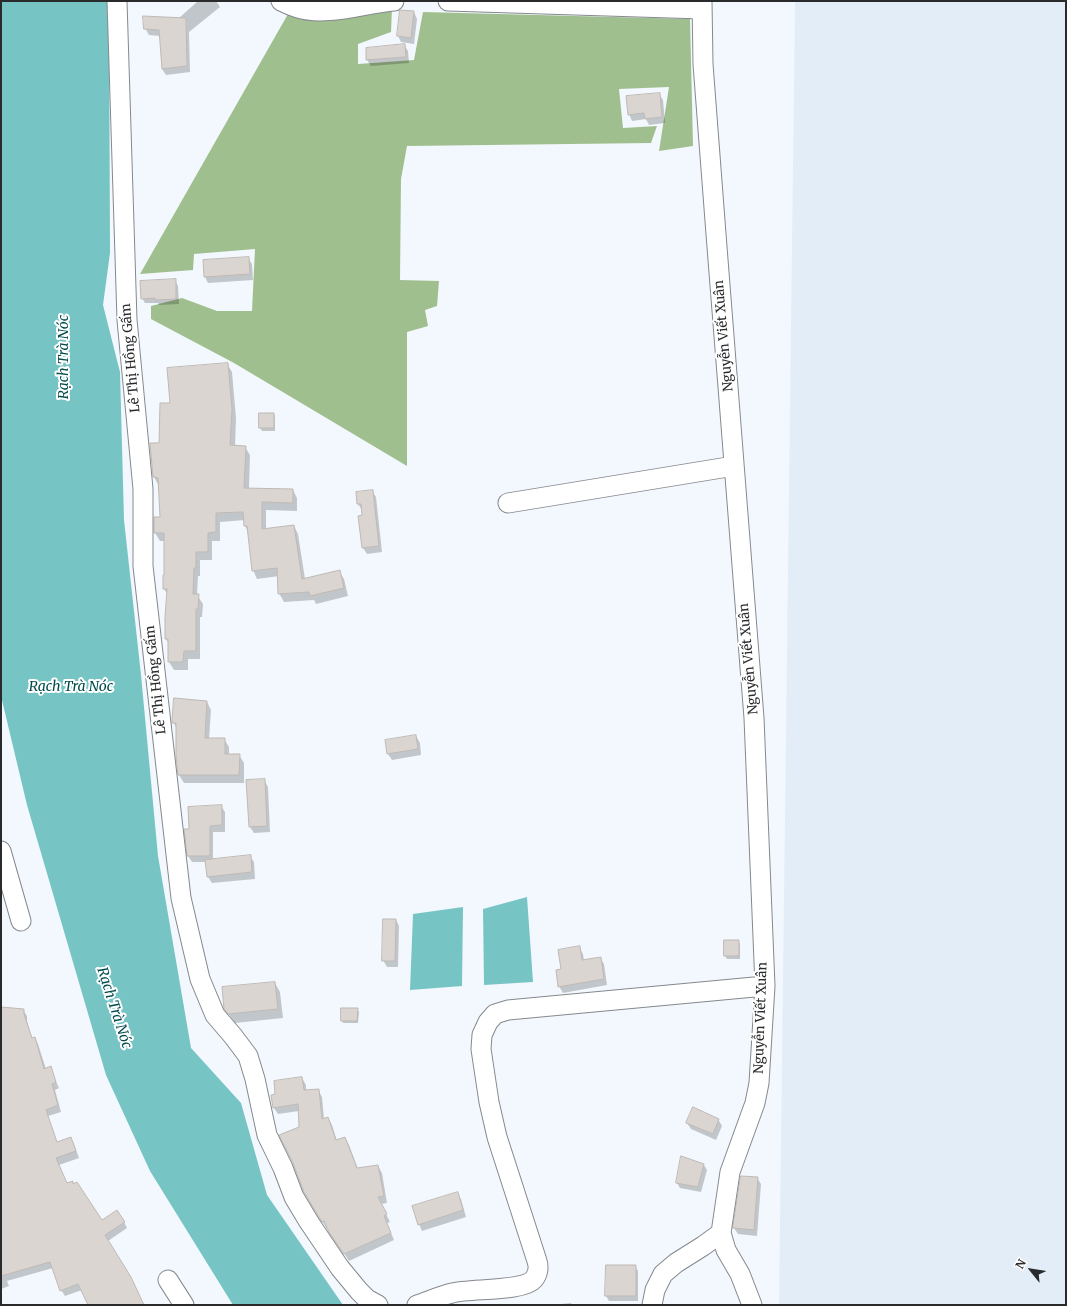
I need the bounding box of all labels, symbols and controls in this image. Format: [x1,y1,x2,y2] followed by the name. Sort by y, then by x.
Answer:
[711,280,737,392] street label: Nguyễn Viết Xuân
[118,303,144,413] street label: Lê Thị Hồng Gấm
[56,315,72,399] water label: Rạch Trà Nóc
[736,603,762,715] street label: Nguyễn Viết Xuân
[143,625,169,735] street label: Lê Thị Hồng Gấm
[29,679,113,695] water label: Rạch Trà Nóc
[751,962,771,1074] street label: Nguyễn Viết Xuân
[93,965,135,1051] water label: Rạch Trà Nóc
[1011,1250,1051,1290] north arrow
[1012,1257,1029,1271] text: N

